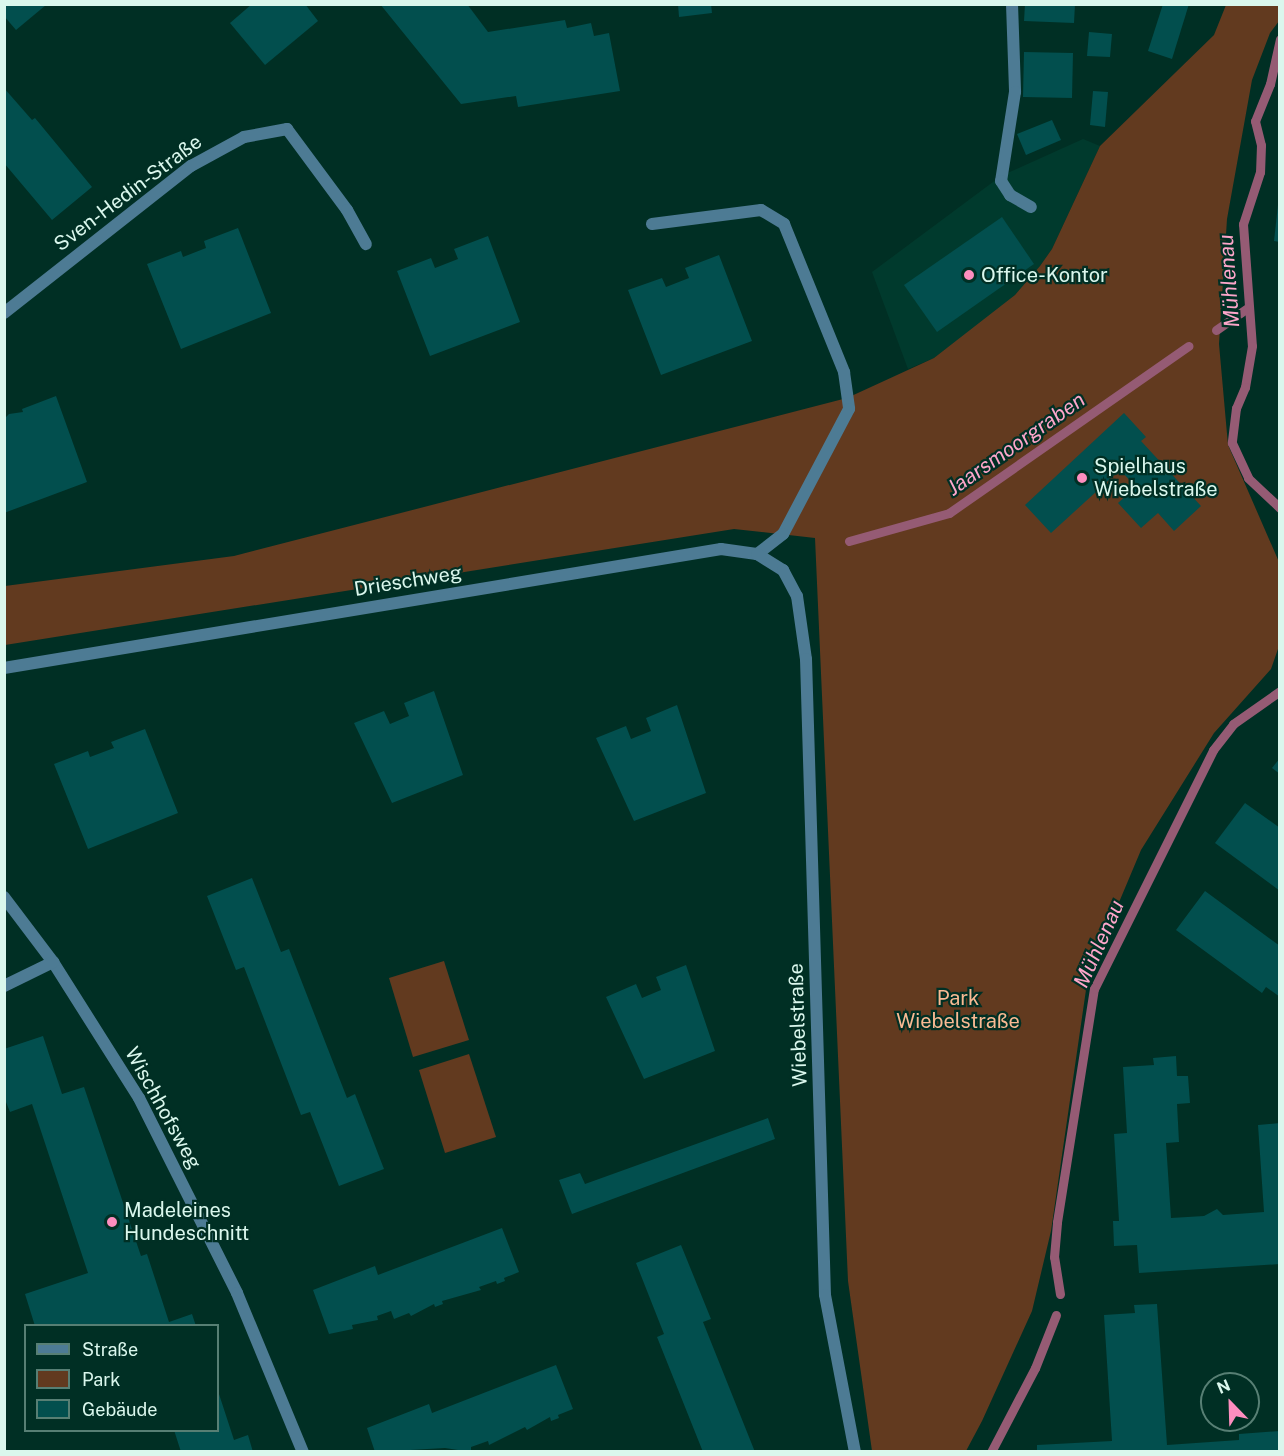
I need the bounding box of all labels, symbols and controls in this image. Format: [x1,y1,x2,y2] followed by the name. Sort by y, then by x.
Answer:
[49,130,207,256] street label: Sven-Hedin-Straße
[1213,233,1245,329] water label: Mühlenau
[981,263,1108,287] place label: Office-Kontor
[962,268,976,282] marker: Office-Kontor
[942,387,1090,501] water label: Jaarsmoorgraben
[1094,454,1218,501] place label: Spielhaus Wiebelstraße
[1075,471,1089,485] marker: Spielhaus Wiebelstraße
[352,561,464,601] street label: Drieschweg
[1068,896,1130,992] water label: Mühlenau
[784,963,812,1087] street label: Wiebelstraße
[896,987,1020,1034] park label: Park Wiebelstraße
[120,1043,206,1173] street label: Wischhofsweg
[124,1198,249,1245] place label: Madeleines Hundeschnitt
[105,1215,119,1229] marker: Madeleines Hundeschnitt
[24,1324,219,1432] legend
[82,1339,138,1360] text: Straße
[82,1369,120,1390] text: Park
[1200,1372,1260,1432] north arrow
[1214,1376,1233,1398] text: N
[82,1399,157,1420] text: Gebäude

